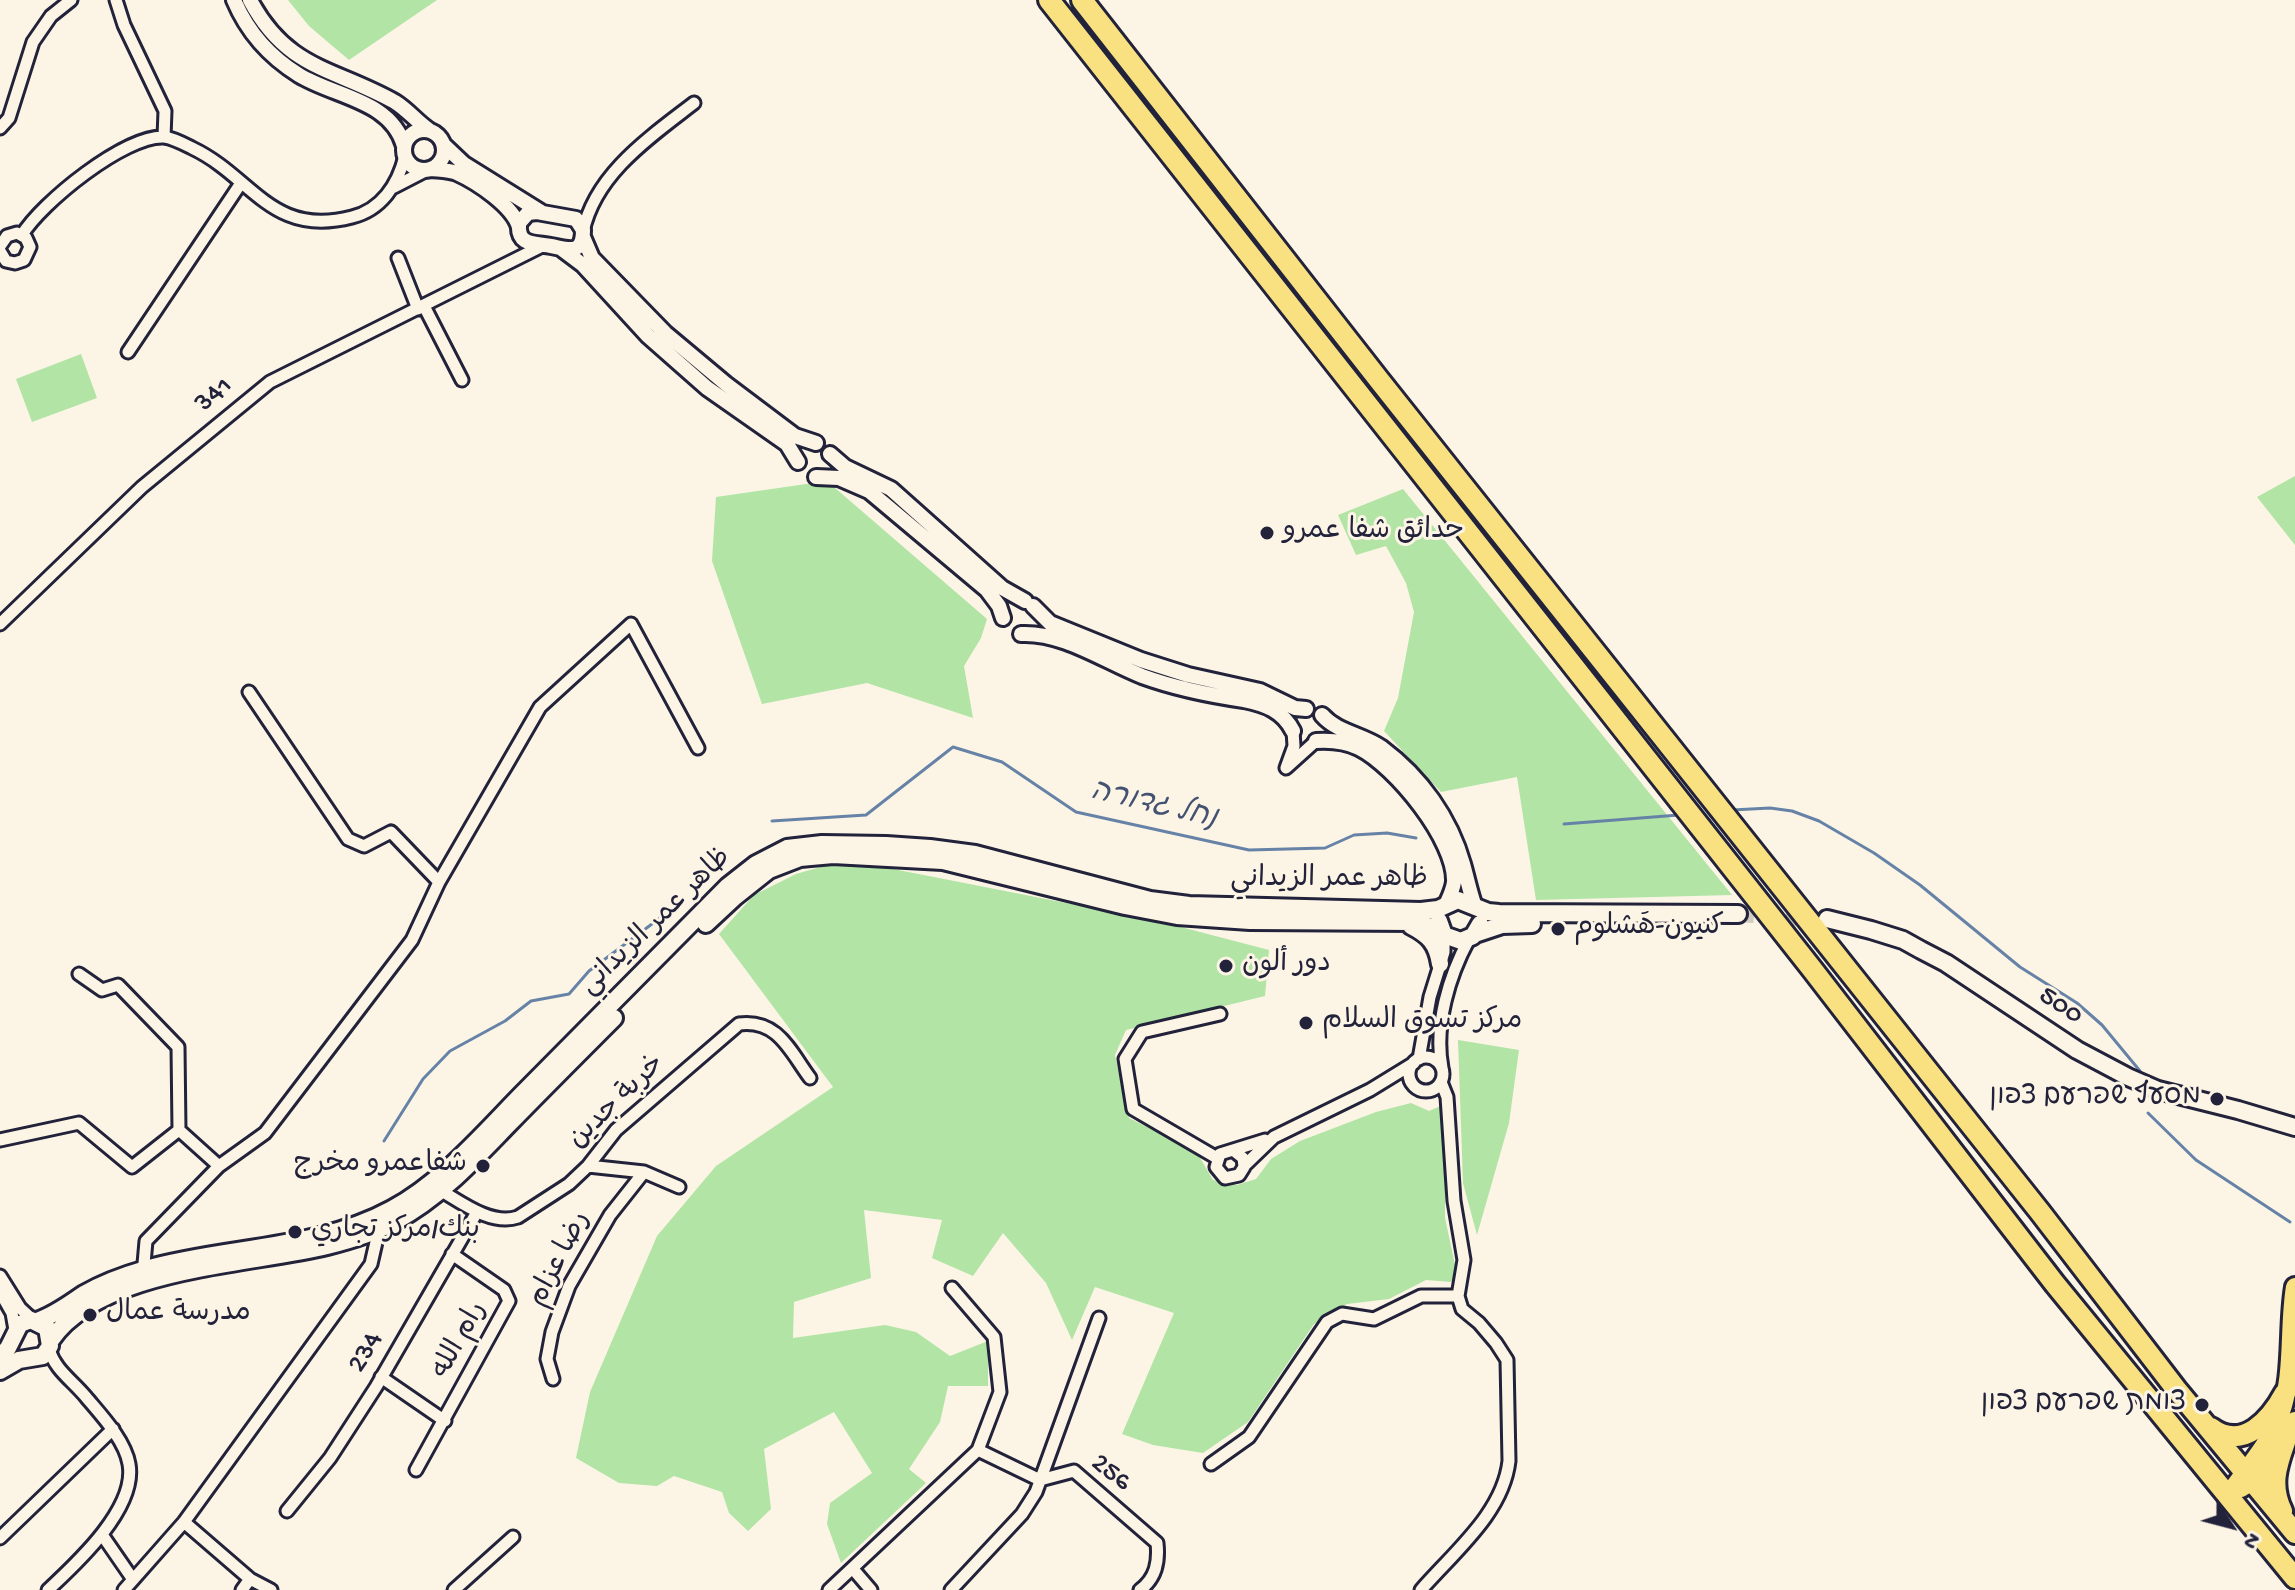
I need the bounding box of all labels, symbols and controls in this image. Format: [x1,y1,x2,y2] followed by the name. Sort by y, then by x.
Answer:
[189,371,241,421] street label: 341
[1283,516,1464,550] place label: حدائق شفا عمرو
[1258,524,1276,542] marker: حدائق شفا عمرو
[1086,775,1220,839] water label: נחל גדורה
[574,842,740,1004] street label: ظاهر عمر الزيداني
[1230,864,1428,898] street label: ظاهر عمر الزيداني
[1574,912,1724,946] place label: كنيون-هَشلوم
[1549,920,1567,938] marker: كنيون-هَشلوم
[1242,949,1331,983] place label: دور ألون
[1217,957,1235,975] marker: دور ألون
[2031,980,2089,1034] street label: 500
[1322,1006,1522,1040] place label: مركز تسوق السلام
[1297,1014,1315,1032] marker: مركز تسوق السلام
[563,1049,673,1157] street label: خربة جدين
[1989,1082,2201,1116] place label: מסעף שפרעם צפון
[2208,1090,2226,1108] marker: מסעף שפרעם צפון
[294,1149,467,1183] place label: شفاعمرو مخرج
[474,1157,492,1175] marker: شفاعمرو مخرج
[523,1207,599,1313] street label: رضا عزام
[311,1215,480,1249] place label: بنك/مركز تجاري
[286,1223,304,1241] marker: بنك/مركز تجاري
[426,1297,496,1385] street label: رام الله
[106,1298,251,1332] place label: مدرسة عمال
[81,1306,99,1324] marker: مدرسة عمال
[342,1327,392,1379] street label: 234
[1981,1388,2186,1422] place label: צומת שפרעם צפון
[2193,1396,2211,1414] marker: צומת שפרעם צפון
[1083,1448,1137,1500] street label: 256
[2191,1486,2271,1566] north arrow
[2236,1527,2265,1554] text: N

